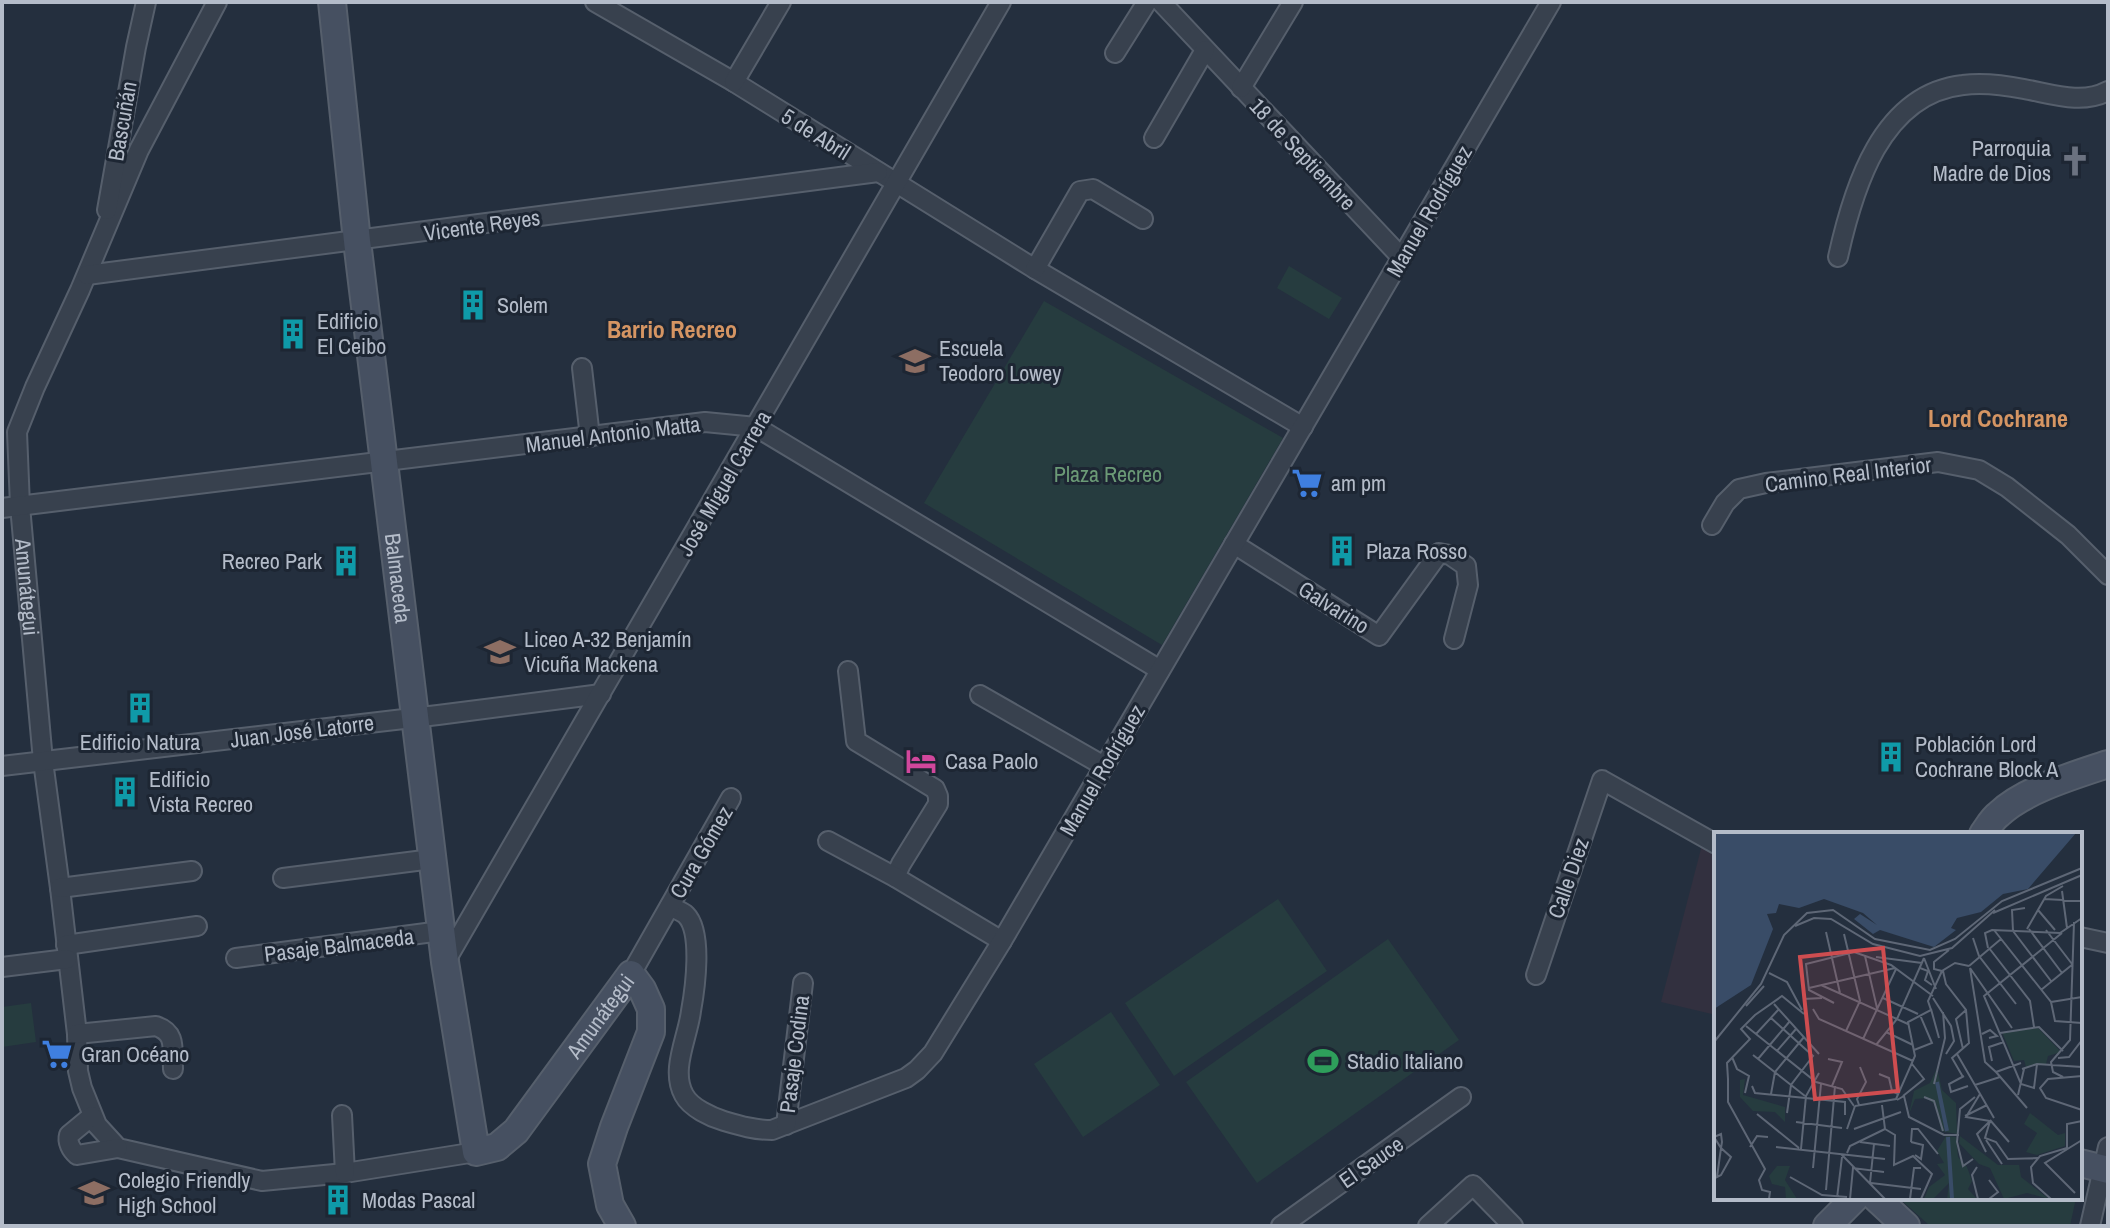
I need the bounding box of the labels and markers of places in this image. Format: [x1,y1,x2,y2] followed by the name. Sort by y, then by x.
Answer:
[1933,133,2051,188] place label: Parroquia Madre de Dios
[2058,144,2092,178] church icon: Parroquia Madre de Dios
[456,288,490,322] building icon: Solem
[497,290,548,320] place label: Solem
[317,306,386,361] place label: Edificio El Ceibo
[276,317,310,351] building icon: Edificio El Ceibo
[939,333,1061,388] place label: Escuela Teodoro Lowey
[898,344,932,378] school or university icon: Escuela Teodoro Lowey
[1290,466,1324,500] supermarket icon: am pm
[1331,468,1386,498] place label: am pm
[1325,534,1359,568] building icon: Plaza Rosso
[1366,536,1467,566] place label: Plaza Rosso
[329,544,363,578] building icon: Recreo Park
[222,546,323,576] place label: Recreo Park
[524,624,692,679] place label: Liceo A-32 Benjamín Vicuña Mackena
[483,635,517,669] school or university icon: Liceo A-32 Benjamín Vicuña Mackena
[123,691,157,725] building icon: Edificio Natura
[80,727,200,757] place label: Edificio Natura
[1915,729,2059,784] place label: Población Lord Cochrane Block A
[1874,740,1908,774] building icon: Población Lord Cochrane Block A
[904,744,938,778] hotel icon: Casa Paolo
[945,746,1038,776] place label: Casa Paolo
[149,764,253,819] place label: Edificio Vista Recreo
[108,775,142,809] building icon: Edificio Vista Recreo
[40,1037,74,1071] supermarket icon: Gran Océano
[81,1039,189,1069] place label: Gran Océano
[1306,1044,1340,1078] sports icon: Stadio Italiano
[1347,1046,1463,1076] place label: Stadio Italiano
[118,1165,250,1220] place label: Colegio Friendly High School
[77,1176,111,1210] school or university icon: Colegio Friendly High School
[321,1183,355,1217] building icon: Modas Pascal
[362,1185,475,1215] place label: Modas Pascal

